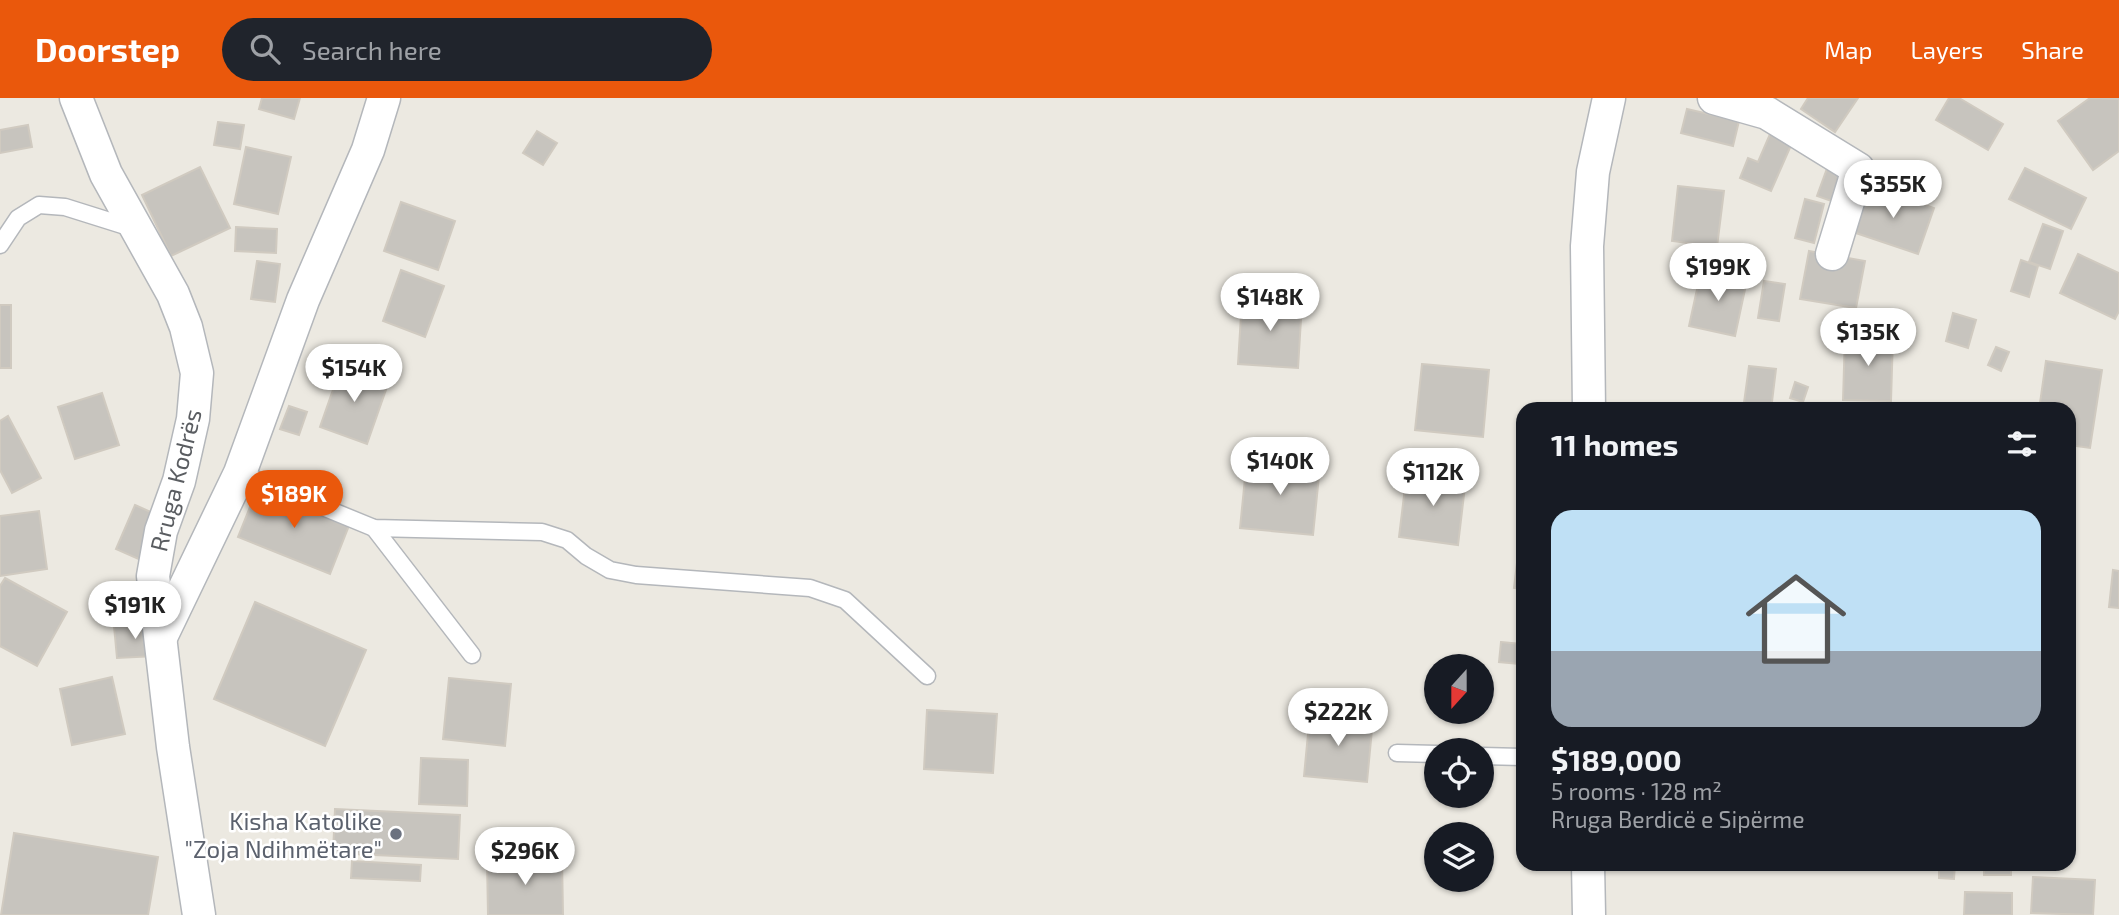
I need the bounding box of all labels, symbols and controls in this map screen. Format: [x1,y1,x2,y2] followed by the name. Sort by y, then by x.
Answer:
[222,18,712,81] search box
[35,29,180,69] text: Doorstep
[246,30,284,68] icon: search
[302,34,442,65] text: Search here
[1824,35,1872,64] text: Map
[1910,35,1983,64] text: Layers
[2021,35,2084,64] text: Share
[1844,160,1942,220] pin: $355K
[1860,169,1926,197] text: $355K
[1669,244,1767,303] pin: $199K
[1686,252,1751,280] text: $199K
[1221,274,1319,333] pin: $148K
[1237,282,1303,310] text: $148K
[1819,308,1917,368] pin: $135K
[1836,317,1900,345] text: $135K
[305,344,403,404] pin: $154K
[321,353,387,381] text: $154K
[143,406,207,554] street label: Rruga Kodrës
[2003,425,2041,463] icon: filters
[1551,426,1678,462] text: 11 homes
[1231,438,1329,497] pin: $140K
[1246,446,1314,474] text: $140K
[1384,448,1482,508] pin: $112K
[1402,457,1464,485] text: $112K
[245,470,343,530] pin: $189K
[261,479,327,507] text: $189K
[1733,556,1859,682] icon: home
[86,582,184,641] pin: $191K
[104,590,166,618] text: $191K
[1424,654,1494,724] north arrow
[1424,654,1494,892] map controls
[1289,688,1387,748] pin: $222K
[1304,697,1372,725] text: $222K
[1424,738,1494,808] button: locate
[1551,741,1682,777] text: $189,000
[1551,777,1722,805] text: 5 rooms · 128 m²
[1551,805,1805,833] text: Rruga Berdicë e Sipërme
[184,806,382,863] place label: Kisha Katolike "Zoja Ndihmëtare"
[1424,822,1494,892] button: layers
[388,826,404,842] marker: Kisha Katolike "Zoja Ndihmëtare"
[476,828,574,887] pin: $296K
[491,836,559,864] text: $296K

